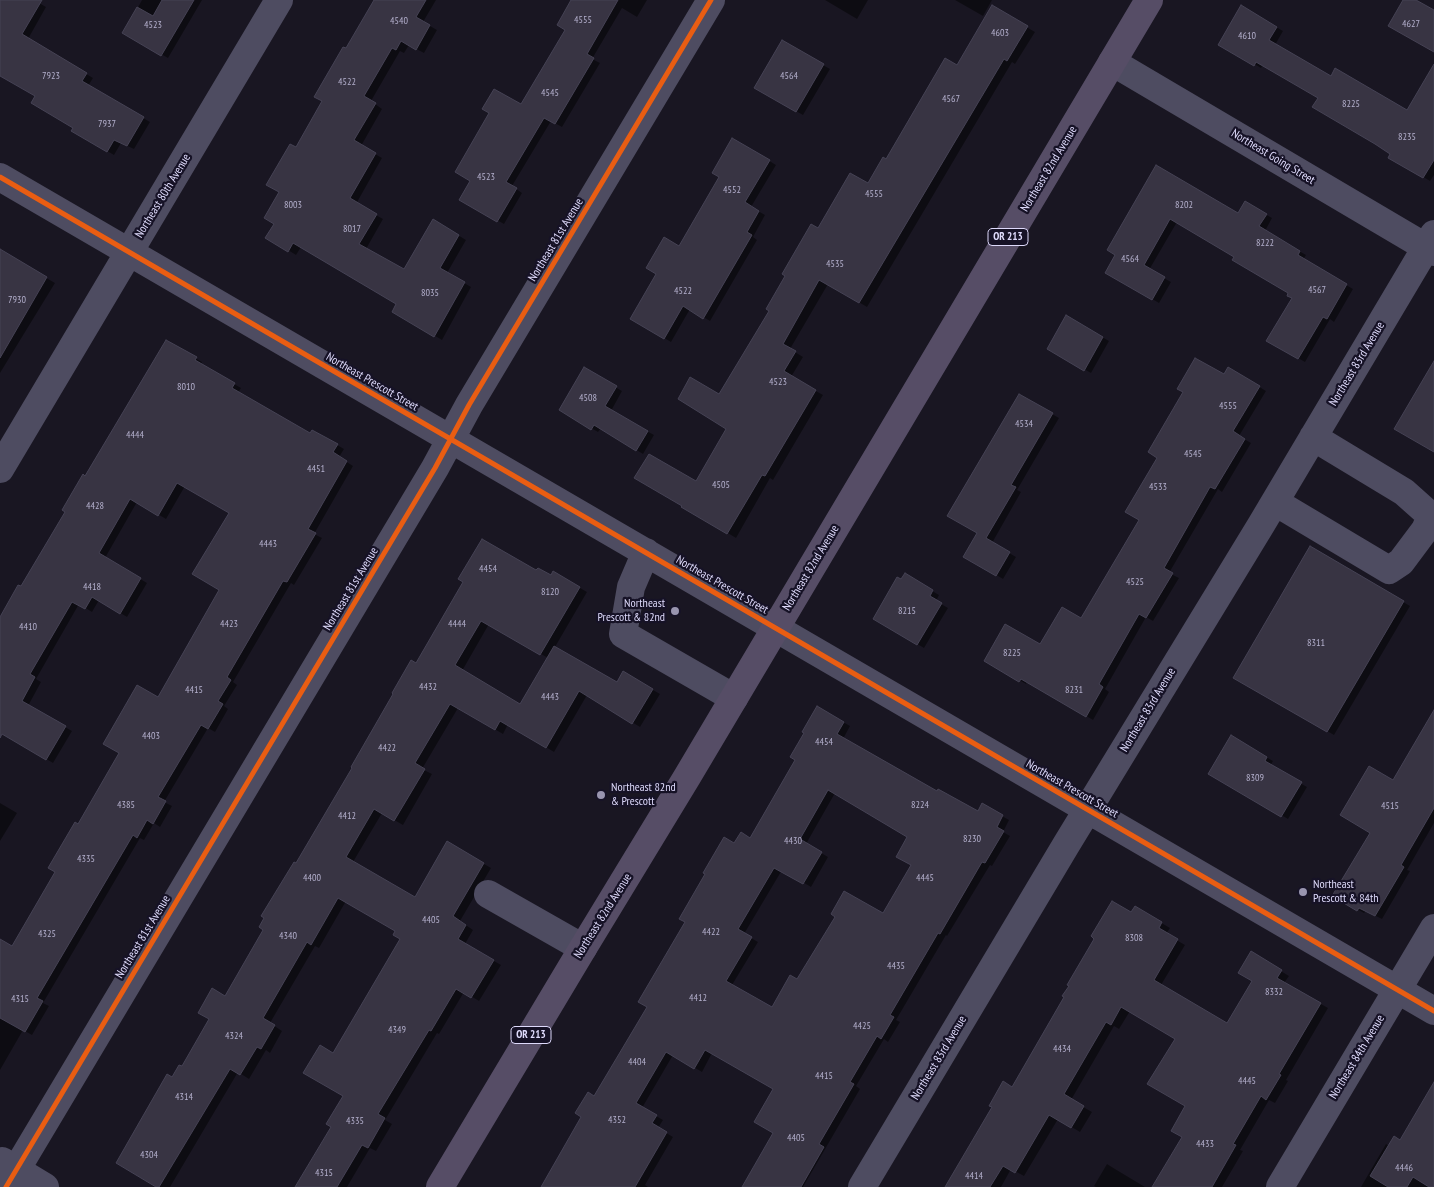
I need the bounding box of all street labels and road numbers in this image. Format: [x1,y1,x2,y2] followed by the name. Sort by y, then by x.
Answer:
[1018,123,1080,215] street label: Northeast 82nd Avenue
[1229,126,1317,188] street label: Northeast Going Street
[132,151,194,241] street label: Northeast 80th Avenue
[525,196,587,284] street label: Northeast 81st Avenue
[988,228,1028,246] road number: OR 213
[1326,319,1388,409] street label: Northeast 83rd Avenue
[323,350,421,414] street label: Northeast Prescott Street
[780,522,842,614] street label: Northeast 82nd Avenue
[320,545,382,633] street label: Northeast 81st Avenue
[673,553,771,617] street label: Northeast Prescott Street
[1117,665,1179,755] street label: Northeast 83rd Avenue
[1023,757,1121,821] street label: Northeast Prescott Street
[571,871,635,961] street label: Northeast 82nd Avenue
[112,893,174,981] street label: Northeast 81st Avenue
[1326,1012,1388,1102] street label: Northeast 84th Avenue
[908,1013,970,1103] street label: Northeast 83rd Avenue
[511,1026,551,1044] road number: OR 213

